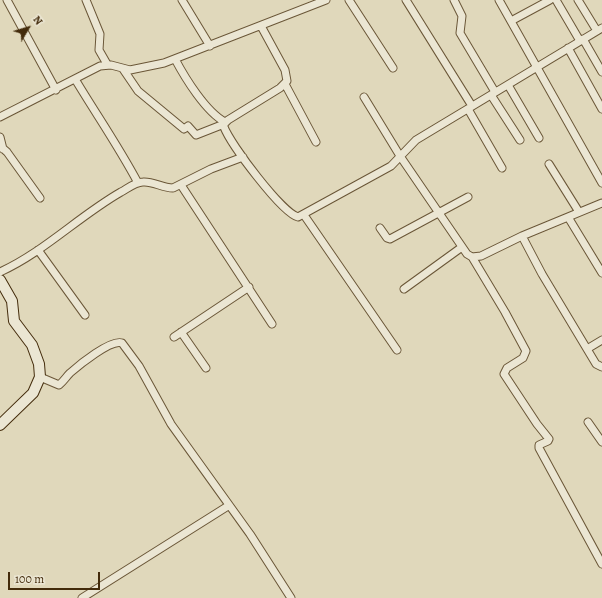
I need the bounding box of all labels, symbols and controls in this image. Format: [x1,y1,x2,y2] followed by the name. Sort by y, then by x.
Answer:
[8,8,48,48] north arrow
[29,13,46,28] text: N
[10,564,102,590] scale bar
[15,571,44,587] text: 100 m

